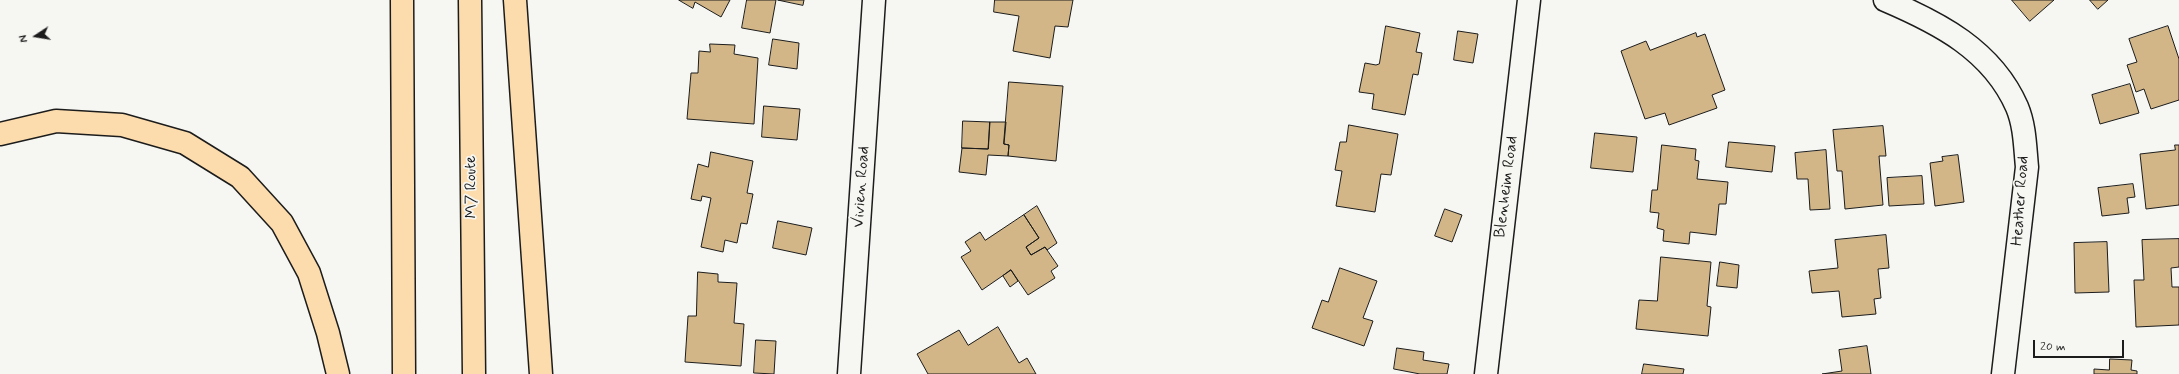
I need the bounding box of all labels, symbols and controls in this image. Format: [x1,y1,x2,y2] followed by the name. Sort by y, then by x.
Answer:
[16,16,56,56] north arrow
[17,33,32,44] text: N
[1491,135,1523,239] street label: Blenheim Road
[850,145,874,229] street label: Vivien Road
[462,155,482,219] street label: M7 Route
[2008,155,2034,247] street label: Heather Road
[2035,332,2126,358] scale bar
[2040,339,2066,355] text: 20 m

